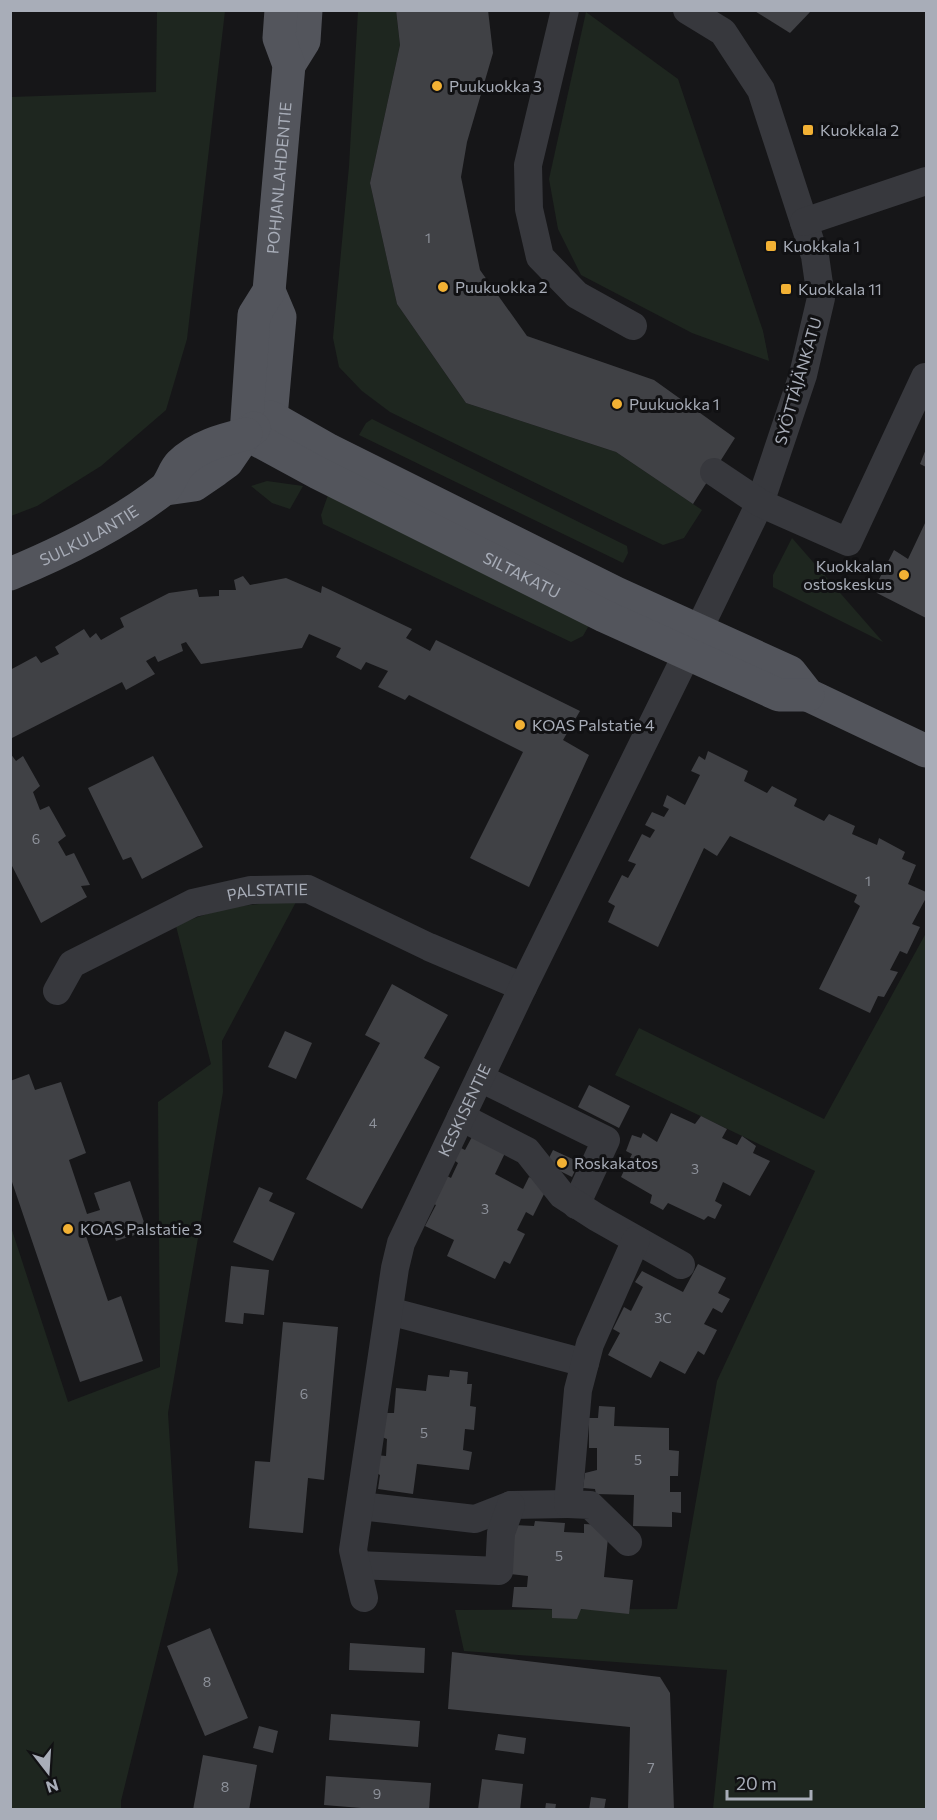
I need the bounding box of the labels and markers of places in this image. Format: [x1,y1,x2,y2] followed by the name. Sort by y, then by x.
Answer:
[449,76,542,95] place label: Puukuokka 3
[430,79,444,93] marker: Puukuokka 3
[820,120,899,139] place label: Kuokkala 2
[801,123,815,137] marker: Kuokkala 2
[783,236,860,255] place label: Kuokkala 1
[764,239,778,253] marker: Kuokkala 1
[455,277,548,296] place label: Puukuokka 2
[798,279,882,298] place label: Kuokkala 11
[436,280,450,294] marker: Puukuokka 2
[779,282,793,296] marker: Kuokkala 11
[629,394,720,413] place label: Puukuokka 1
[610,397,624,411] marker: Puukuokka 1
[803,556,892,593] place label: Kuokkalan ostoskeskus
[897,568,911,582] marker: Kuokkalan ostoskeskus
[532,715,655,734] place label: KOAS Palstatie 4
[513,718,527,732] marker: KOAS Palstatie 4
[574,1153,658,1172] place label: Roskakatos
[555,1156,569,1170] marker: Roskakatos
[80,1219,202,1238] place label: KOAS Palstatie 3
[61,1222,75,1236] marker: KOAS Palstatie 3

